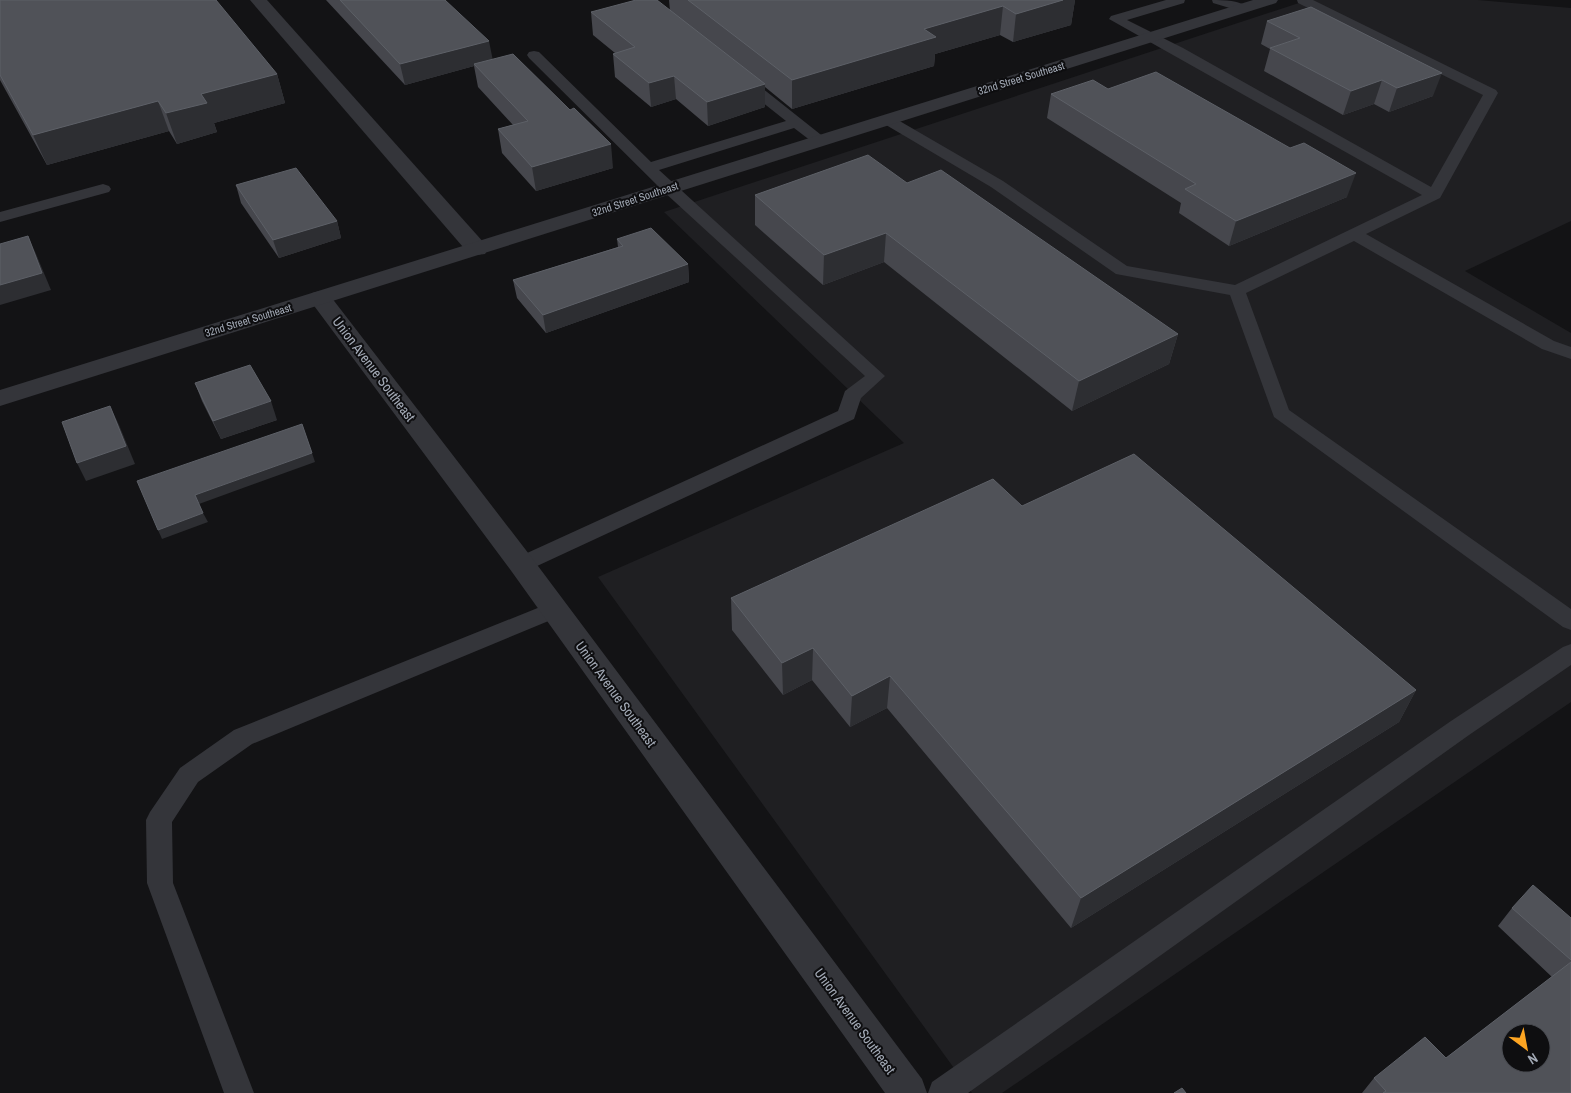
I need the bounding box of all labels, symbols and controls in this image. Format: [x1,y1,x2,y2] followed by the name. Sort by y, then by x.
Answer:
[976,58,1066,98] street label: 32nd Street Southeast
[590,178,680,220] street label: 32nd Street Southeast
[203,300,293,340] street label: 32nd Street Southeast
[329,313,419,425] street label: Union Avenue Southeast
[571,637,661,751] street label: Union Avenue Southeast
[810,964,900,1078] street label: Union Avenue Southeast
[1501,1023,1551,1073] north arrow
[1525,1049,1541,1069] text: N

